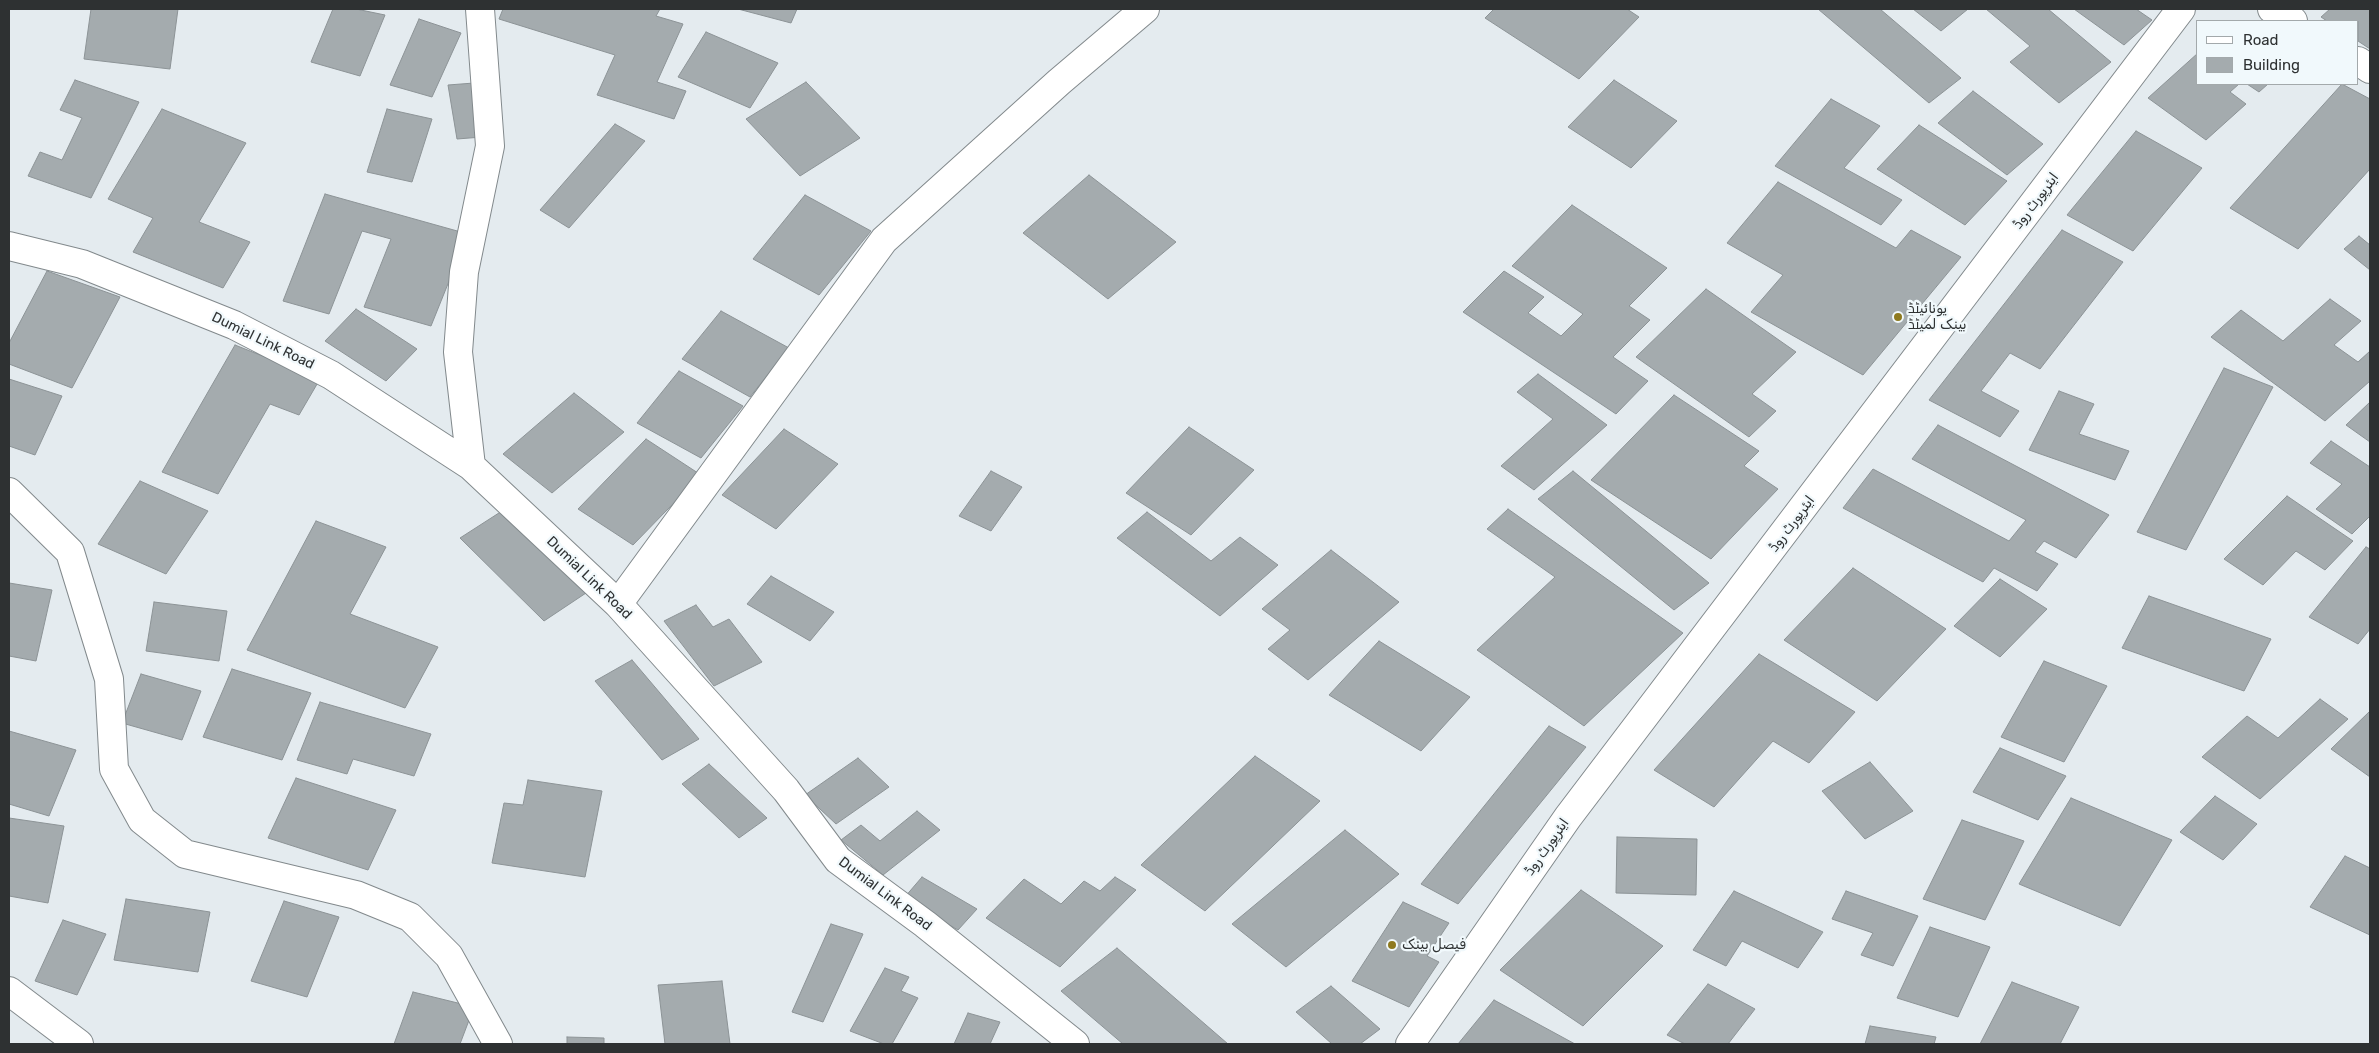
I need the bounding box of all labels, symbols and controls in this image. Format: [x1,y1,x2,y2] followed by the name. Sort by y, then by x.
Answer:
[2196,20,2359,85] legend
[2243,31,2279,49] text: Road
[2243,56,2300,74] text: Building
[2009,170,2063,232] street label: ایئرپورٹ روڈ
[1908,301,1967,334] place label: یونائیٹڈ بینک لمیٹڈ
[209,309,317,373] street label: Dumial Link Road
[1892,311,1904,323] marker: یونائیٹڈ بینک لمیٹڈ
[1765,493,1819,555] street label: ایئرپورٹ روڈ
[543,533,635,623] street label: Dumial Link Road
[1521,815,1573,879] street label: ایئرپورٹ روڈ
[835,854,935,934] street label: Dumial Link Road
[1402,937,1466,953] place label: فیصل بینک
[1386,939,1398,951] marker: فیصل بینک

